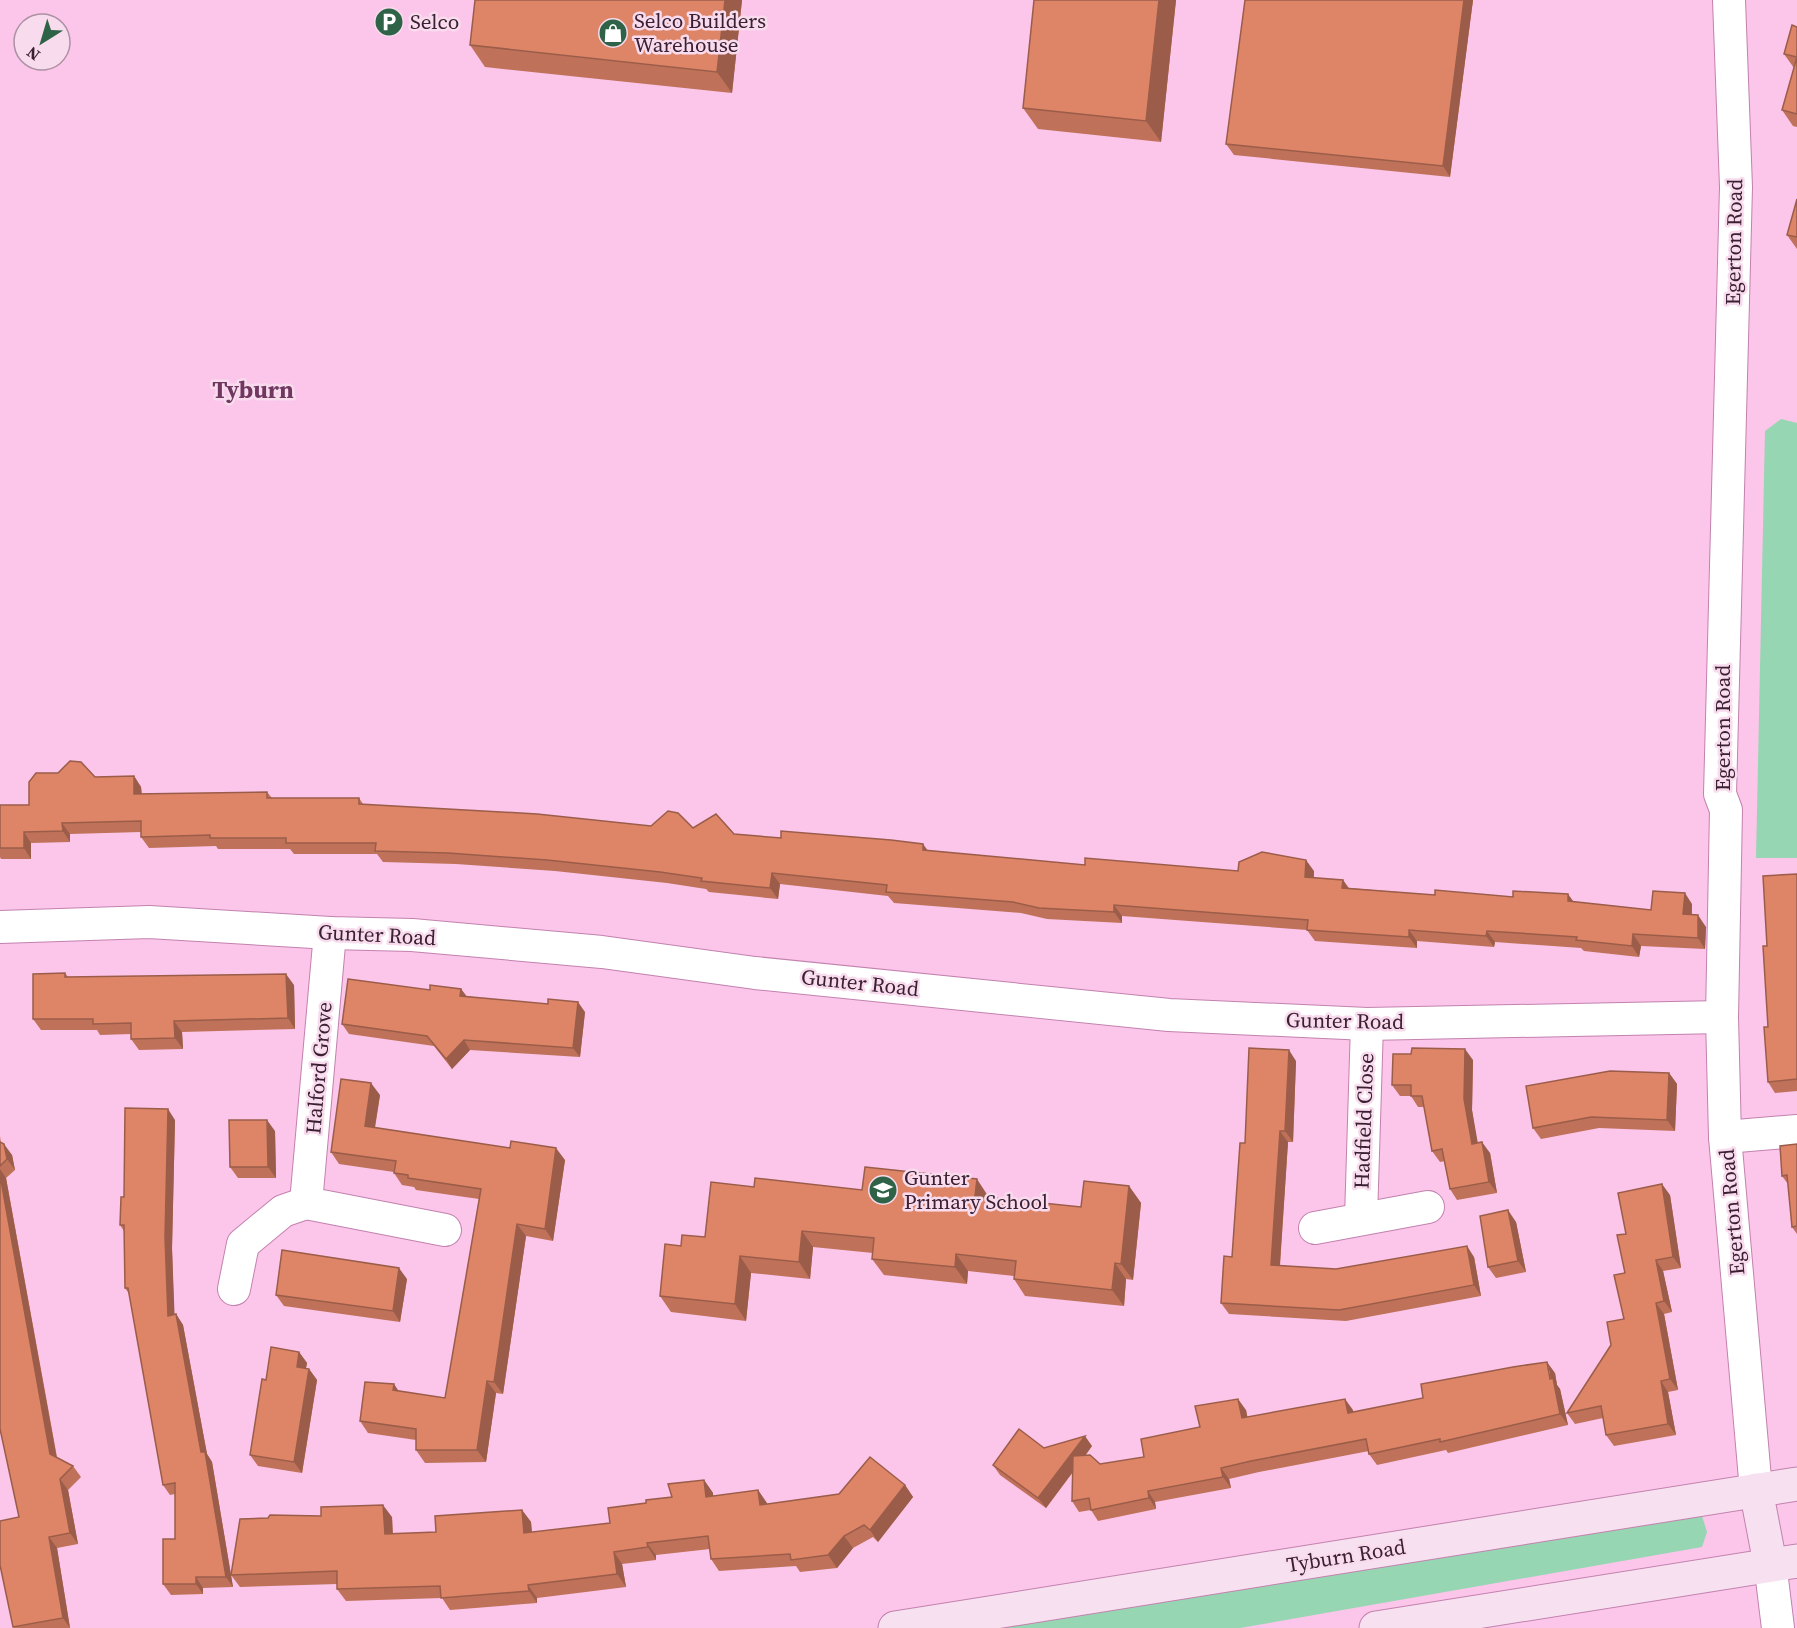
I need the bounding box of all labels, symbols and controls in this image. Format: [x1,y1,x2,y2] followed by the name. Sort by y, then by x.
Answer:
[373,6,405,38] parking icon: Selco
[634,6,766,59] place label: Selco Builders Warehouse
[410,7,459,36] place label: Selco
[12,12,72,72] north arrow
[597,17,629,49] shop icon: Selco Builders Warehouse
[21,41,44,66] text: N
[1718,178,1749,306] street label: Egerton Road
[212,373,294,406] district label: Tyburn
[1708,665,1737,791] street label: Egerton Road
[317,917,437,952] street label: Gunter Road
[800,962,920,1003] street label: Gunter Road
[298,1001,339,1135] street label: Halford Grove
[1286,1005,1404,1036] street label: Gunter Road
[1347,1053,1380,1189] street label: Hadfield Close
[1712,1148,1751,1276] street label: Egerton Road
[904,1163,1048,1216] place label: Gunter Primary School
[867,1174,899,1206] school or university icon: Gunter Primary School
[1284,1532,1408,1579] street label: Tyburn Road

